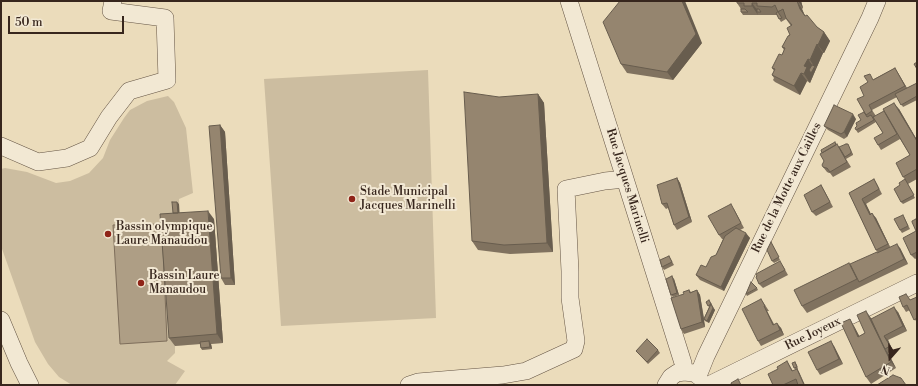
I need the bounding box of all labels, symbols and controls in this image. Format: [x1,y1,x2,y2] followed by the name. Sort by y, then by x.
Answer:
[10,8,126,34] scale bar
[15,15,43,30] text: 50 m
[749,120,825,256] street label: Rue de la Motte aux Cailles
[603,127,651,245] street label: Rue Jacques Marinelli
[360,185,456,213] place label: Stade Municipal Jacques Marinelli
[347,194,357,204] marker: Stade Municipal Jacques Marinelli
[116,220,212,248] place label: Bassin olympique Laure Manaudou
[103,229,113,239] marker: Bassin olympique Laure Manaudou
[149,269,220,297] place label: Bassin Laure Manaudou
[136,278,146,288] marker: Bassin Laure Manaudou
[783,314,843,354] street label: Rue Joyeux
[870,338,910,378] north arrow
[879,361,892,377] text: N

